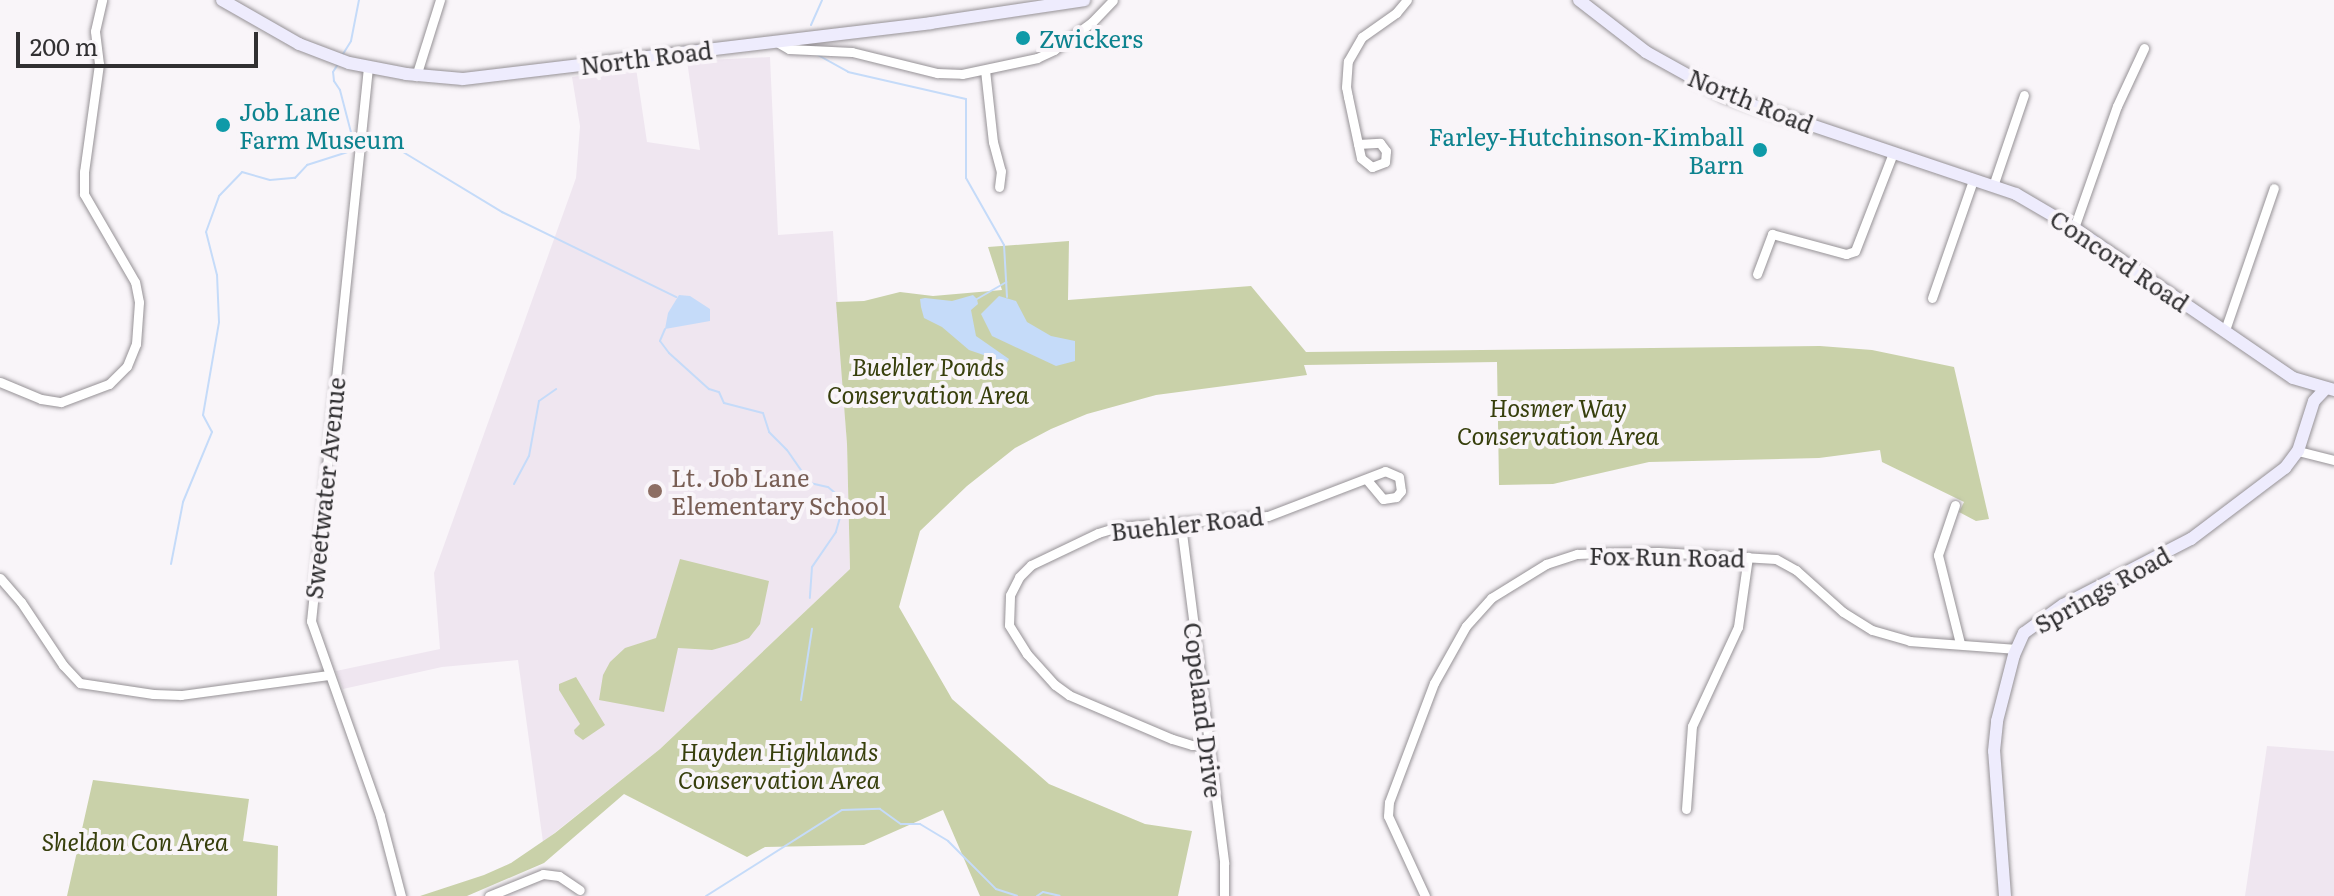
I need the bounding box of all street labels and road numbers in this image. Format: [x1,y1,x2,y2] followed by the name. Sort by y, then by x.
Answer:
[578,35,714,79] street label: North Road
[1684,62,1818,138] street label: North Road
[2045,203,2195,317] street label: Concord Road
[298,376,350,600] street label: Sweetwater Avenue
[1109,501,1265,545] street label: Buehler Road
[1589,540,1745,572] street label: Fox Run Road
[2029,540,2175,638] street label: Springs Road
[1179,621,1229,799] street label: Copeland Drive

